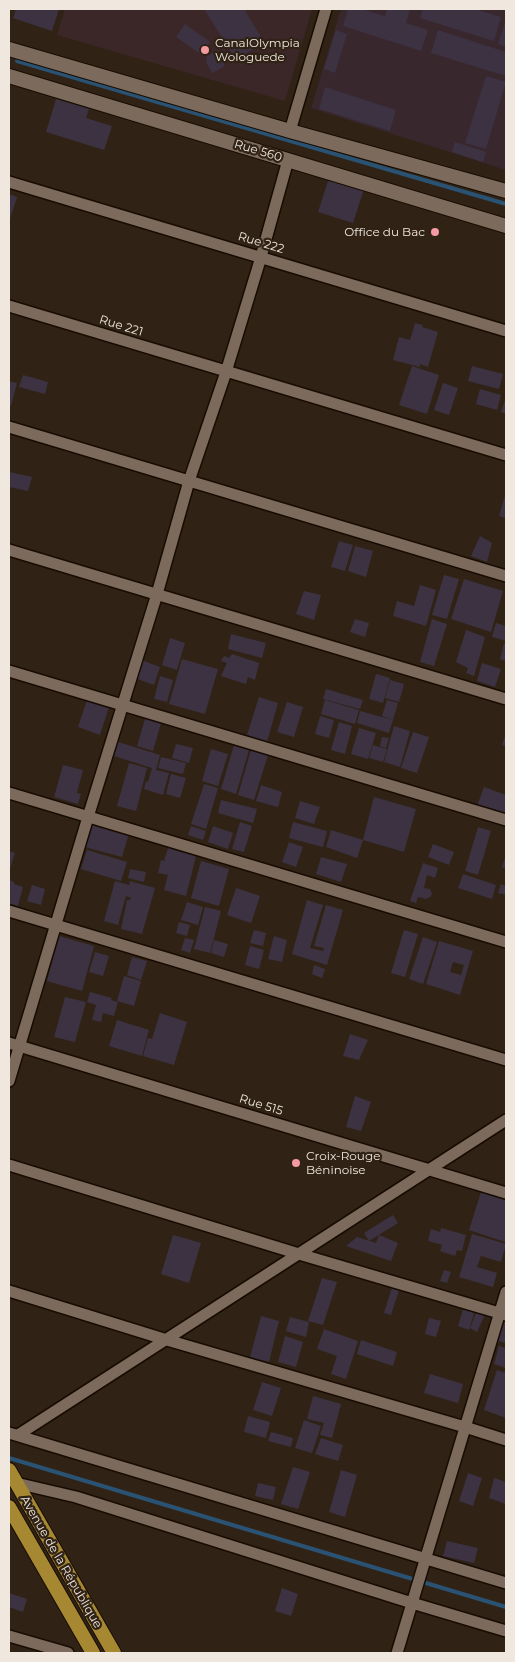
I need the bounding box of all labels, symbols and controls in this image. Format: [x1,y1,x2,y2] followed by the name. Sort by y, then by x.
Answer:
[215,36,300,64] place label: CanalOlympia Wologuede
[199,44,211,56] marker: CanalOlympia Wologuede
[232,137,284,165] street label: Rue 560
[344,225,425,239] place label: Office du Bac
[429,226,441,238] marker: Office du Bac
[236,229,286,257] street label: Rue 222
[97,313,145,339] street label: Rue 221
[237,1092,285,1118] street label: Rue 515
[306,1149,380,1177] place label: Croix-Rouge Béninoise
[290,1157,302,1169] marker: Croix-Rouge Béninoise
[17,1493,105,1631] street label: Avenue de la République

